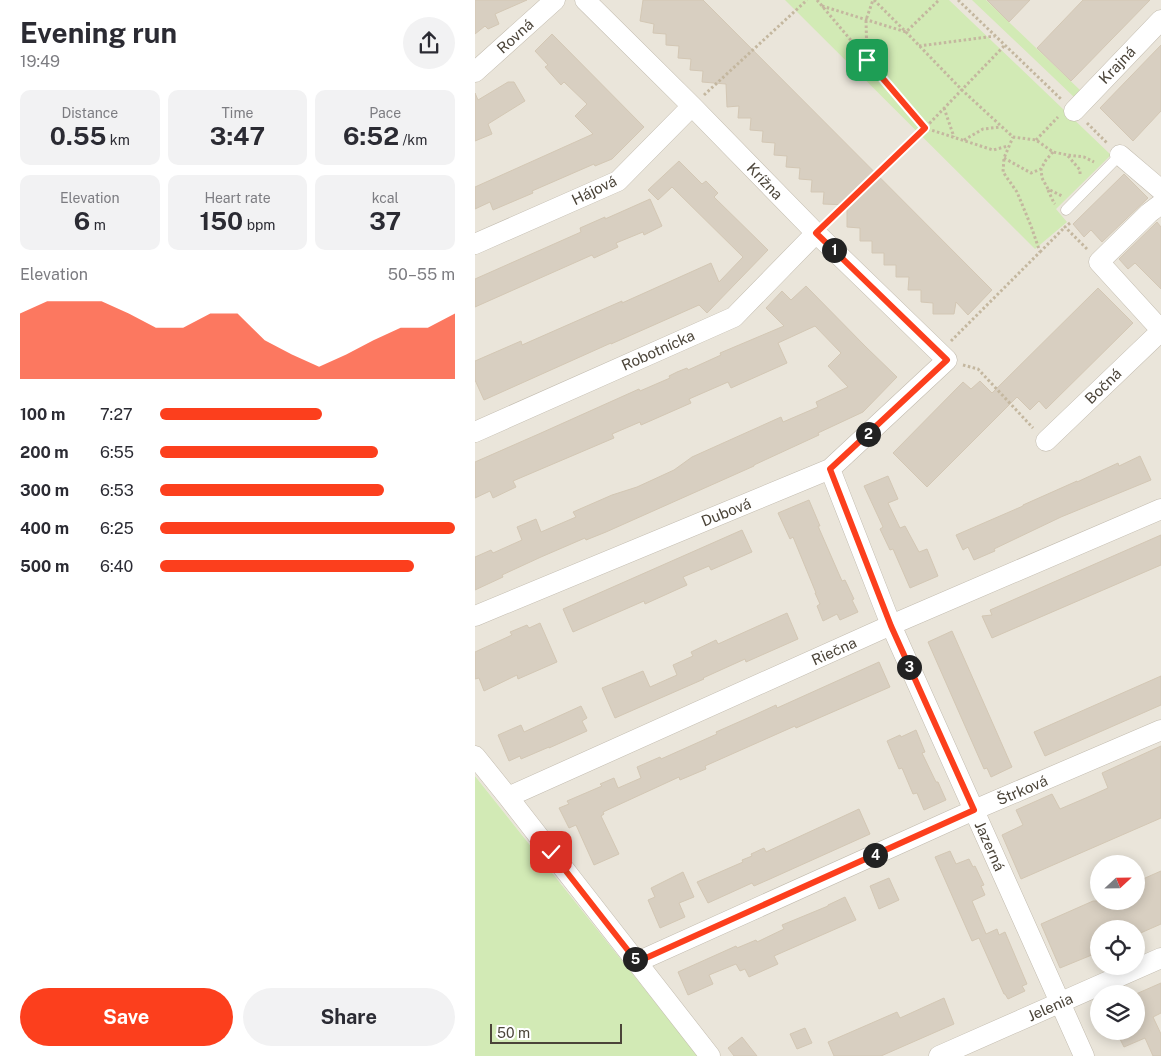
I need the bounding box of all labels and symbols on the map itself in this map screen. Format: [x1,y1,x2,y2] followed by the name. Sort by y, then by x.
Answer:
[493,15,537,57] street label: Rovná
[846,39,888,81] pin
[1095,43,1139,87] street label: Krajná
[744,159,786,203] street label: Krížna
[569,172,619,208] street label: Hájová
[821,238,847,262] pin: 1
[619,326,697,374] street label: Robotnícka
[1081,365,1125,407] street label: Bočná
[855,422,881,446] pin: 2
[699,494,753,530] street label: Dubová
[809,634,859,668] street label: Riečna
[897,654,921,680] pin: 3
[994,772,1050,808] street label: Štrková
[972,819,1008,873] street label: Jazerná
[530,831,572,873] pin
[863,842,887,868] pin: 4
[1090,855,1145,910] north arrow
[623,946,647,972] pin: 5
[1025,990,1075,1024] street label: Jelenia
[490,1021,623,1044] scale bar

